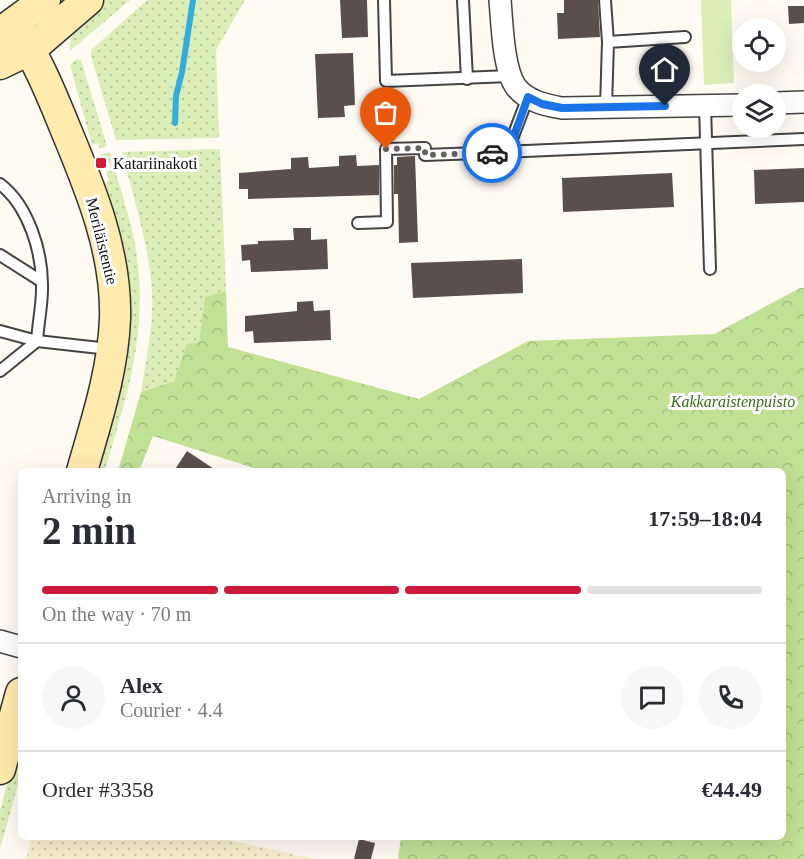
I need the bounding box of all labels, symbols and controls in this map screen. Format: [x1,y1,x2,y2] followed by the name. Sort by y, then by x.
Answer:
[732,18,786,138] map controls
[732,18,786,72] button: locate
[639,44,690,106] pin
[648,53,681,86] icon: home
[732,84,786,138] button: layers
[360,87,411,149] pin
[369,96,402,129] icon: bag
[462,123,522,183] courier
[476,137,509,170] icon: car
[113,155,198,172] place label: Katariinakoti
[94,156,108,170] marker: Katariinakoti
[83,196,121,286] street label: Meriläistentie
[670,393,795,411] park label: Kakkaraistenpuisto
[42,485,131,507] text: Arriving in
[648,506,762,531] text: 17:59–18:04
[42,509,136,552] text: 2 min
[42,603,191,625] text: On the way · 70 m
[42,666,105,729] button: person
[621,666,684,729] button: chat
[699,666,762,729] button: phone
[120,673,163,698] text: Alex
[120,699,223,721] text: Courier · 4.4
[42,777,154,802] text: Order #3358
[702,777,762,802] text: €44.49

